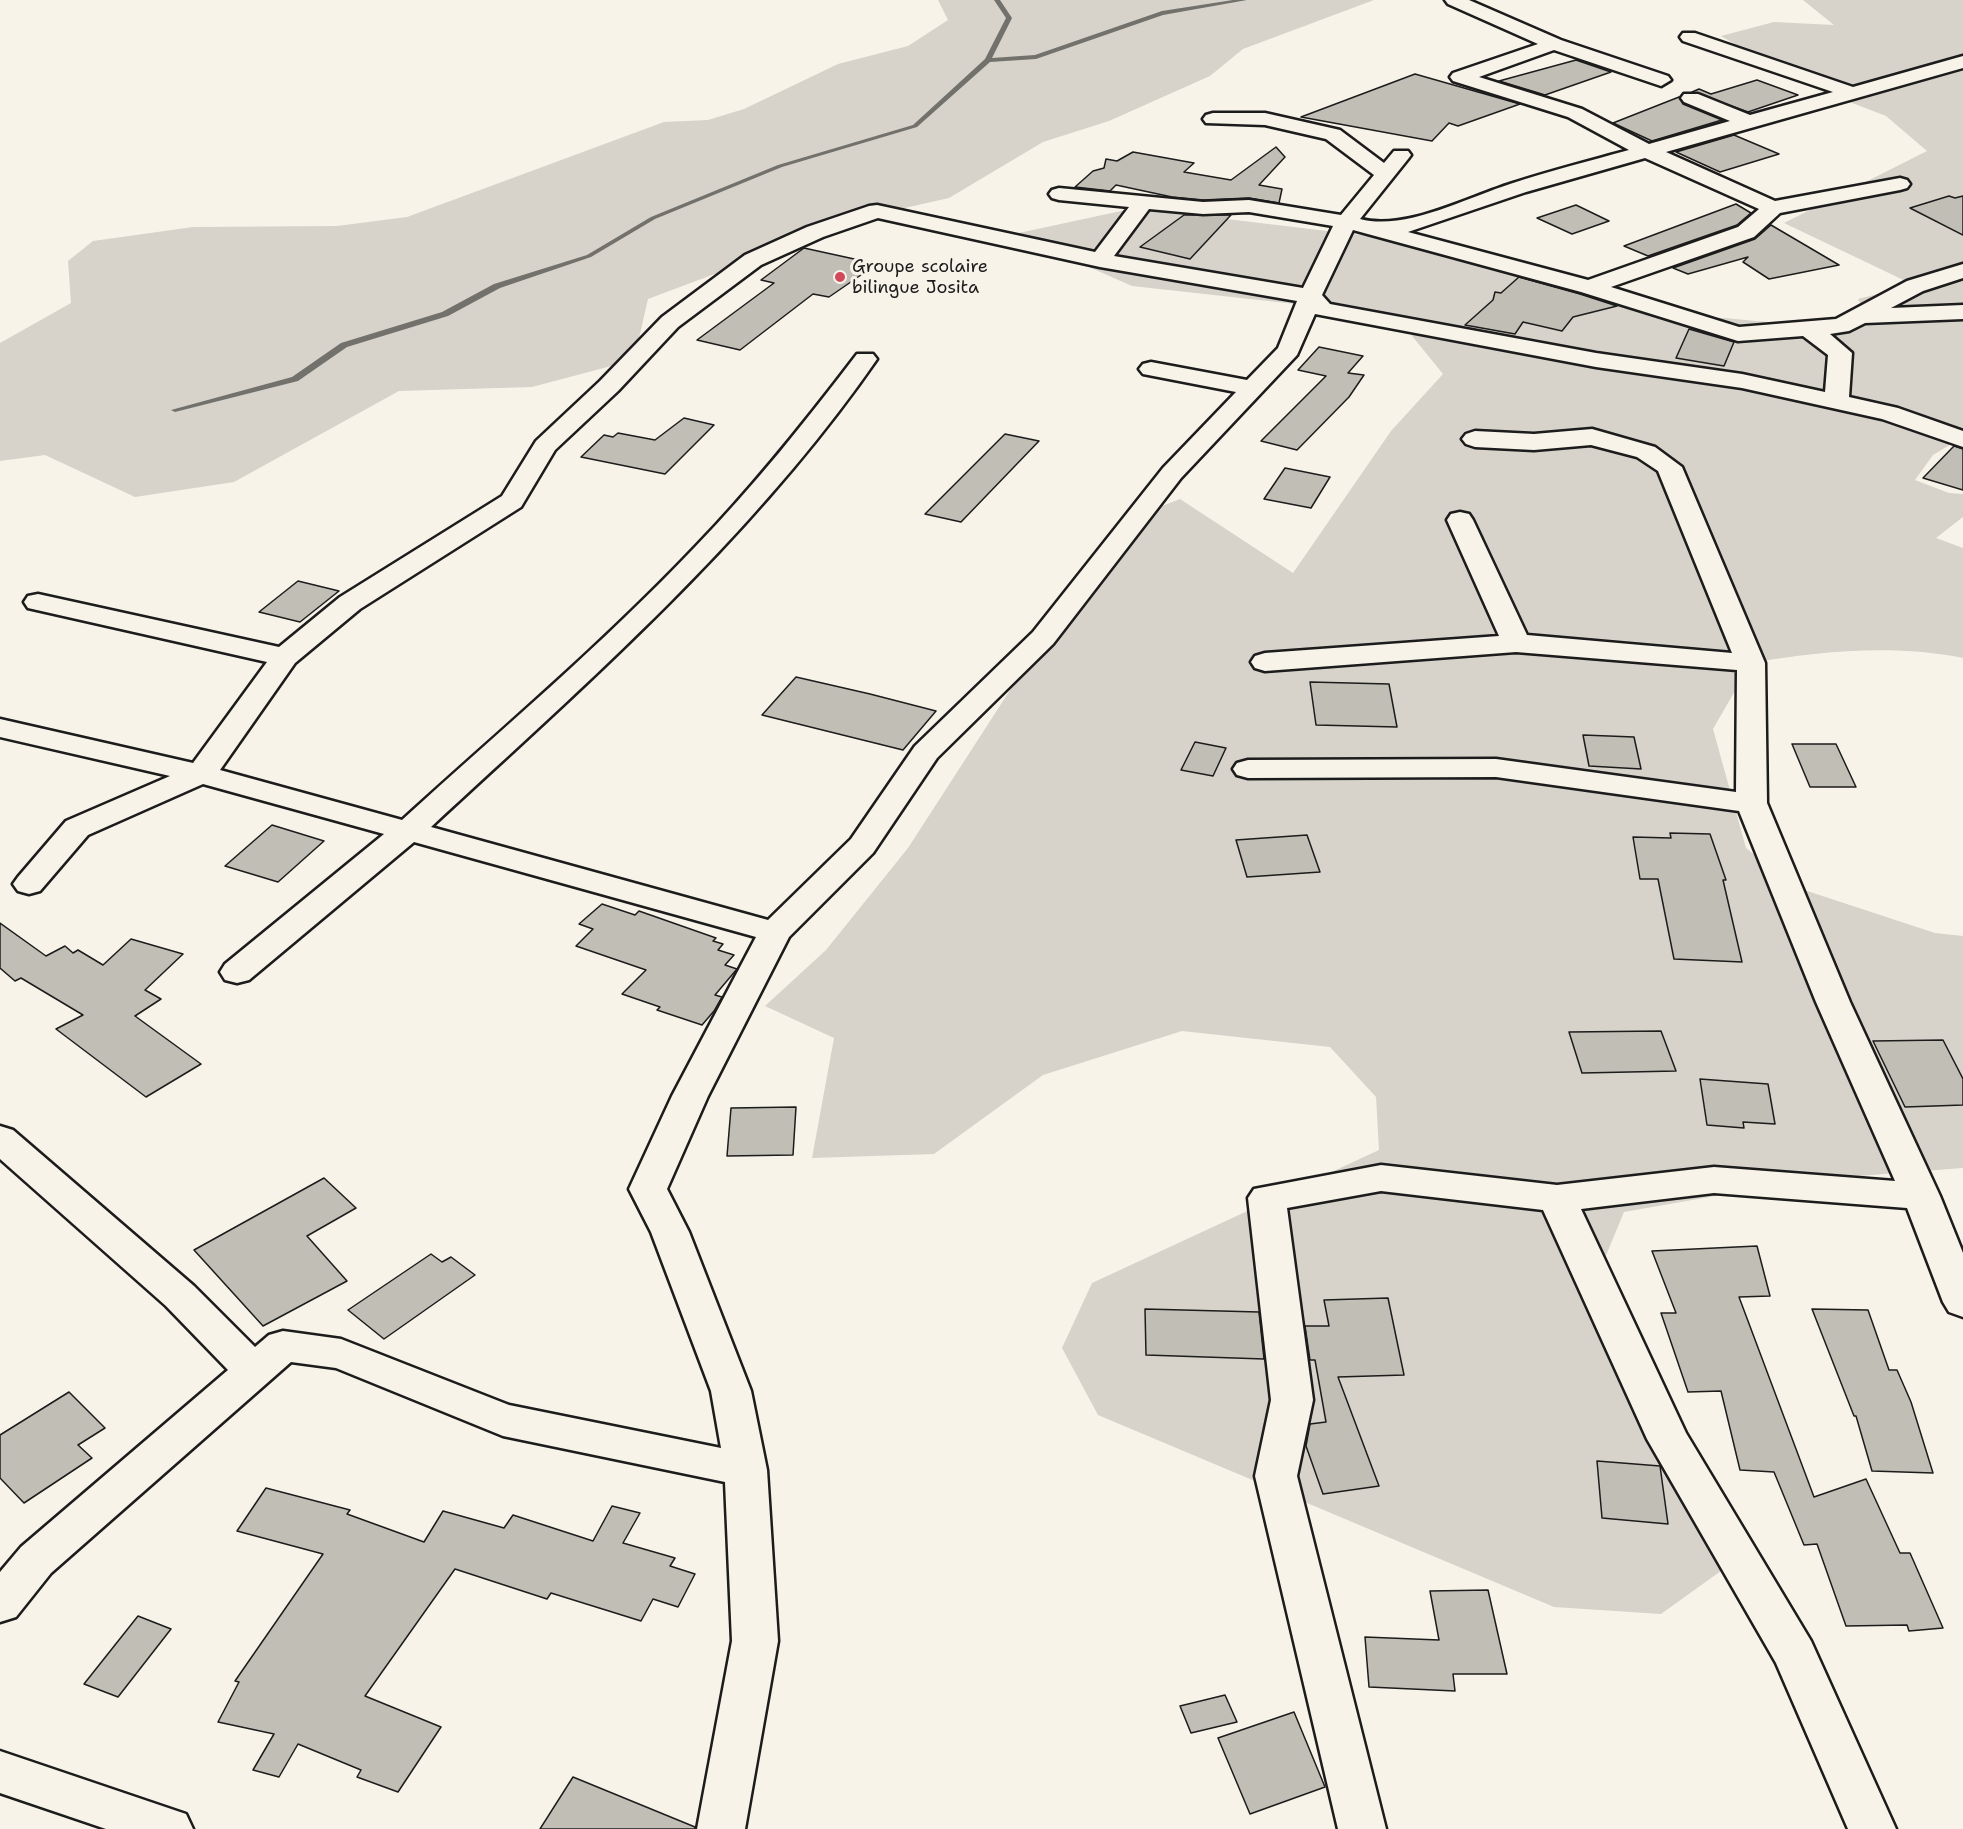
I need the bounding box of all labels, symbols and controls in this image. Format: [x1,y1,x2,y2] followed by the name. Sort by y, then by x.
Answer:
[852,256,988,298] place label: Groupe scolaire bilingue Josita
[833,270,847,284] marker: Groupe scolaire bilingue Josita

